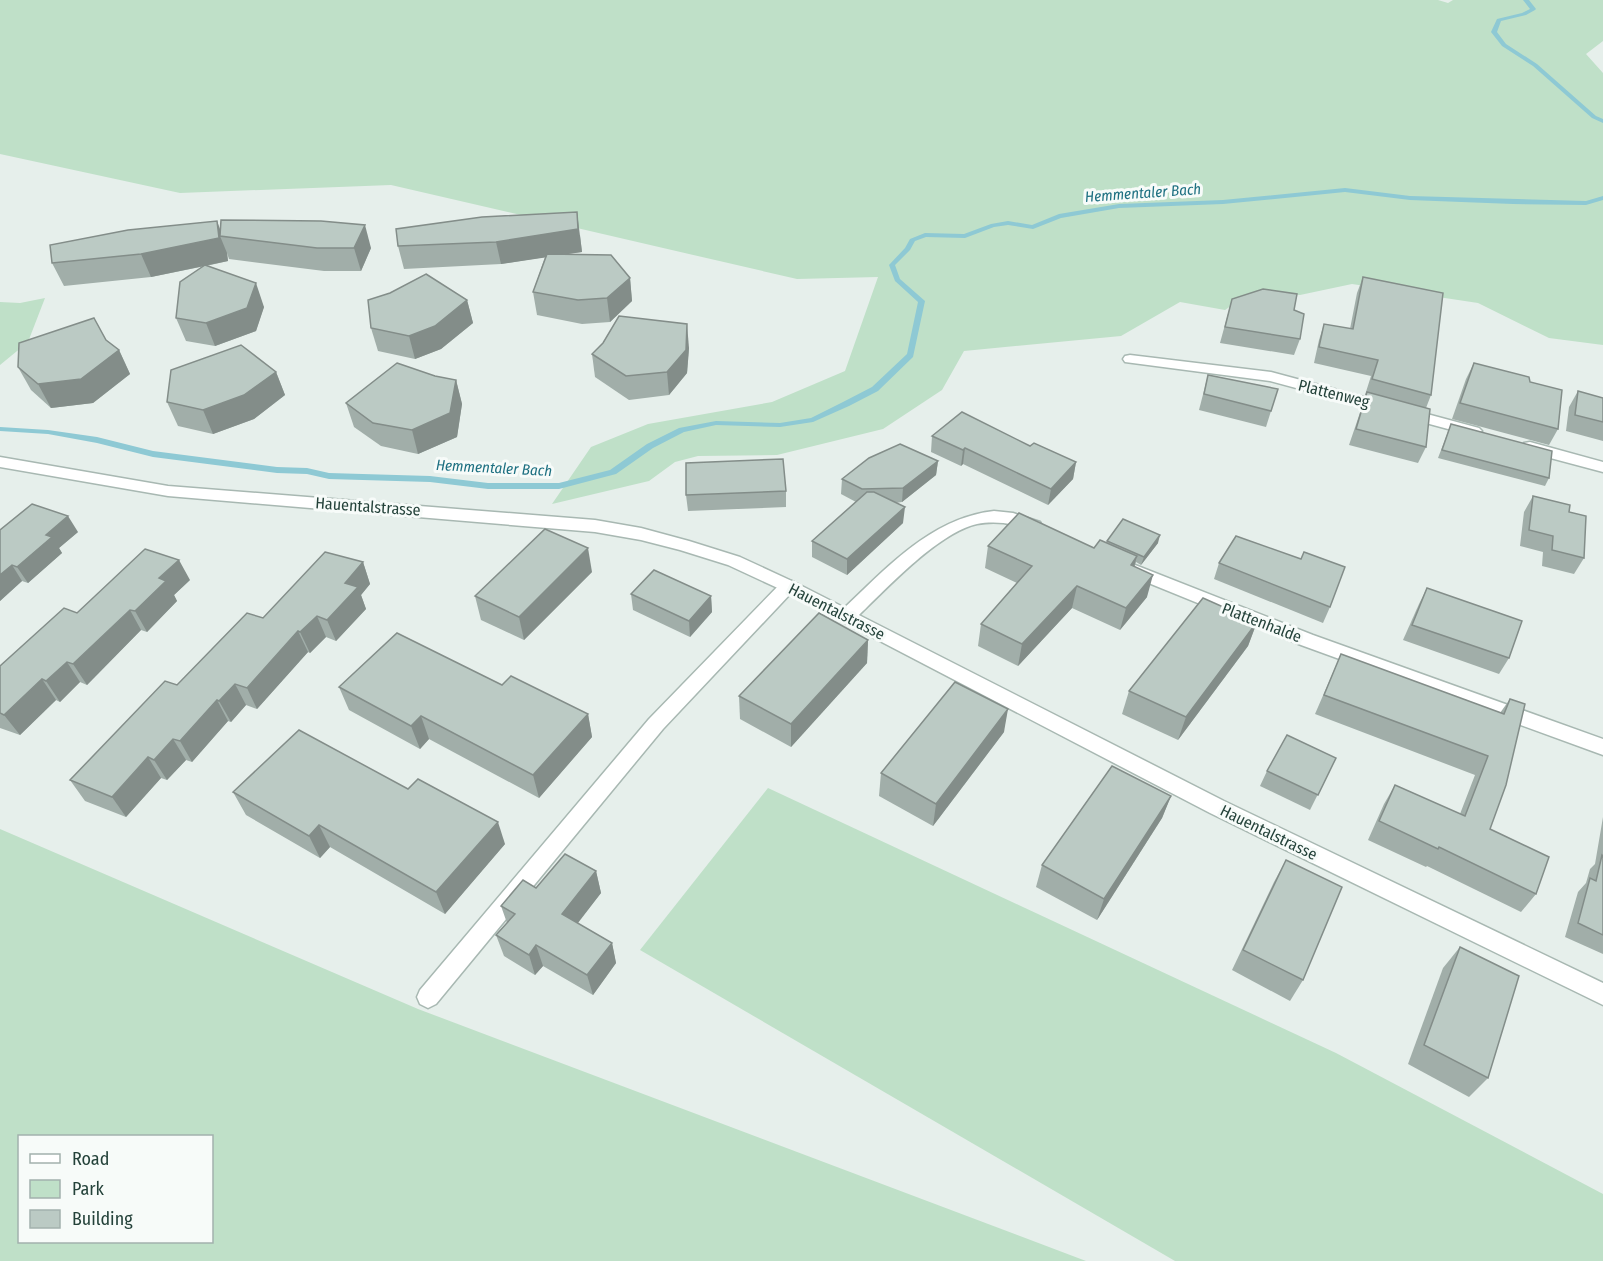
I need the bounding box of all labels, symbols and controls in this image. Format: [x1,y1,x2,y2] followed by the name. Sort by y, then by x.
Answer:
[1084,180,1202,206] water label: Hemmentaler Bach
[1296,375,1372,412] street label: Plattenweg
[435,456,553,480] water label: Hemmentaler Bach
[315,493,421,520] street label: Hauentalstrasse
[785,579,888,644] street label: Hauentalstrasse
[1219,599,1304,646] street label: Plattenhalde
[1217,801,1320,864] street label: Hauentalstrasse
[18,1135,213,1243] legend
[72,1148,109,1170] text: Road
[72,1178,105,1200] text: Park
[72,1208,133,1230] text: Building

